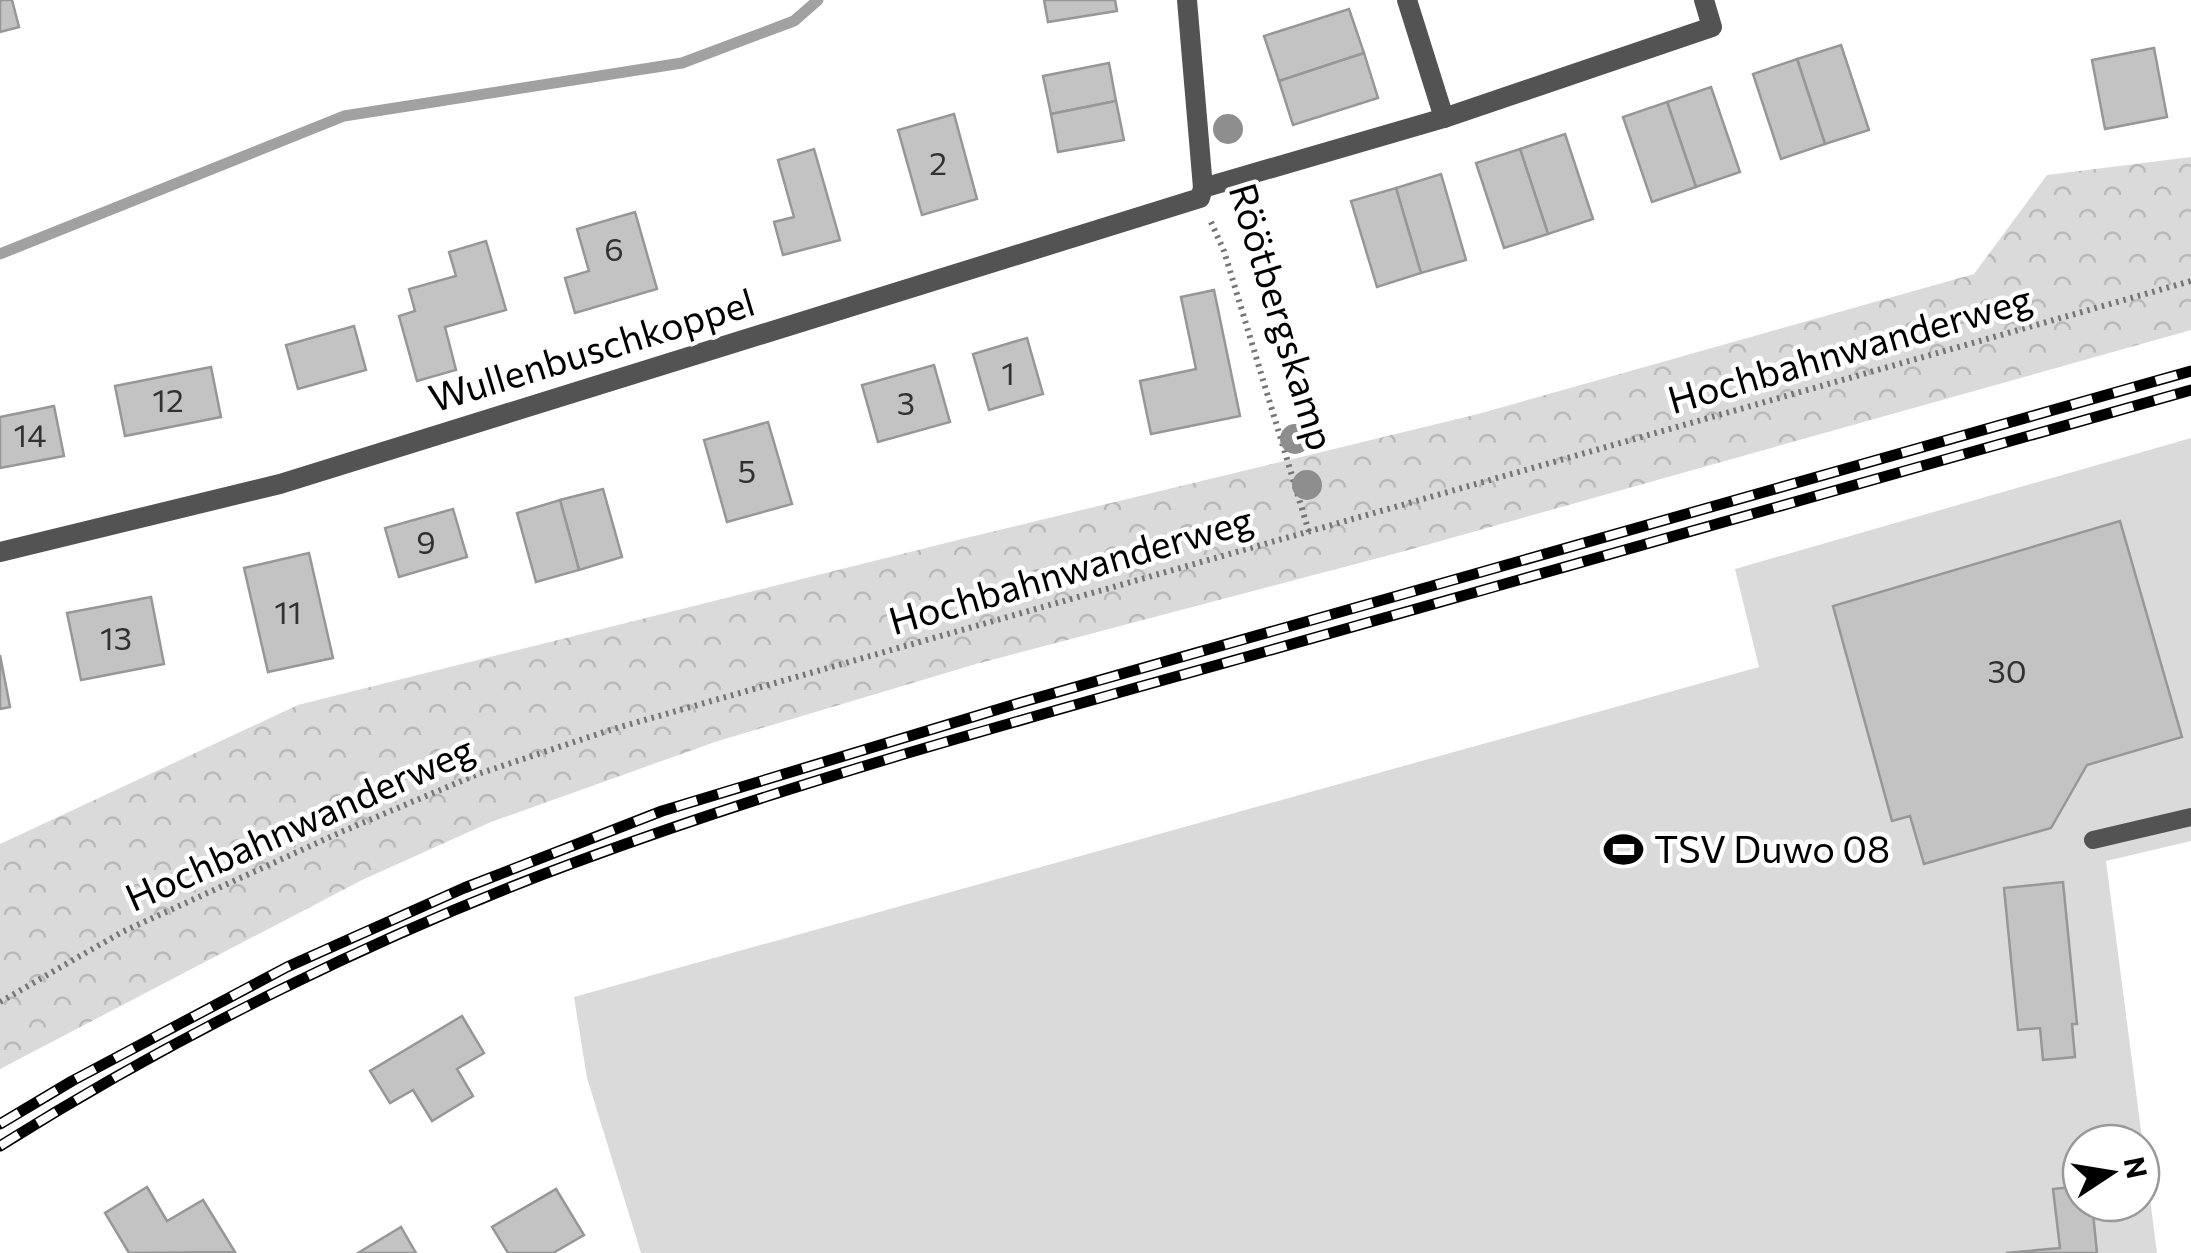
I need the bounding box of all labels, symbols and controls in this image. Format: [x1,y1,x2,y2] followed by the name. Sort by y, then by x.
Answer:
[929,142,947,182] house number: 2
[1220,177,1346,455] street label: Röötbergskamp
[604,228,624,268] house number: 6
[1662,273,2037,422] street label: Hochbahnwanderweg
[423,277,760,420] street label: Wullenbuschkoppel
[1001,352,1015,392] house number: 1
[152,379,184,419] house number: 12
[897,382,915,422] house number: 3
[14,414,46,454] house number: 14
[738,450,756,490] house number: 5
[883,494,1258,643] street label: Hochbahnwanderweg
[416,521,436,561] house number: 9
[274,591,302,631] house number: 11
[100,617,132,657] house number: 13
[1987,650,2027,690] house number: 30
[117,724,481,920] street label: Hochbahnwanderweg
[1654,824,1890,871] place label: TSV Duwo 08
[1603,829,1645,871] sports icon: TSV Duwo 08
[2061,1123,2161,1223] north arrow
[2118,1154,2155,1181] text: N

